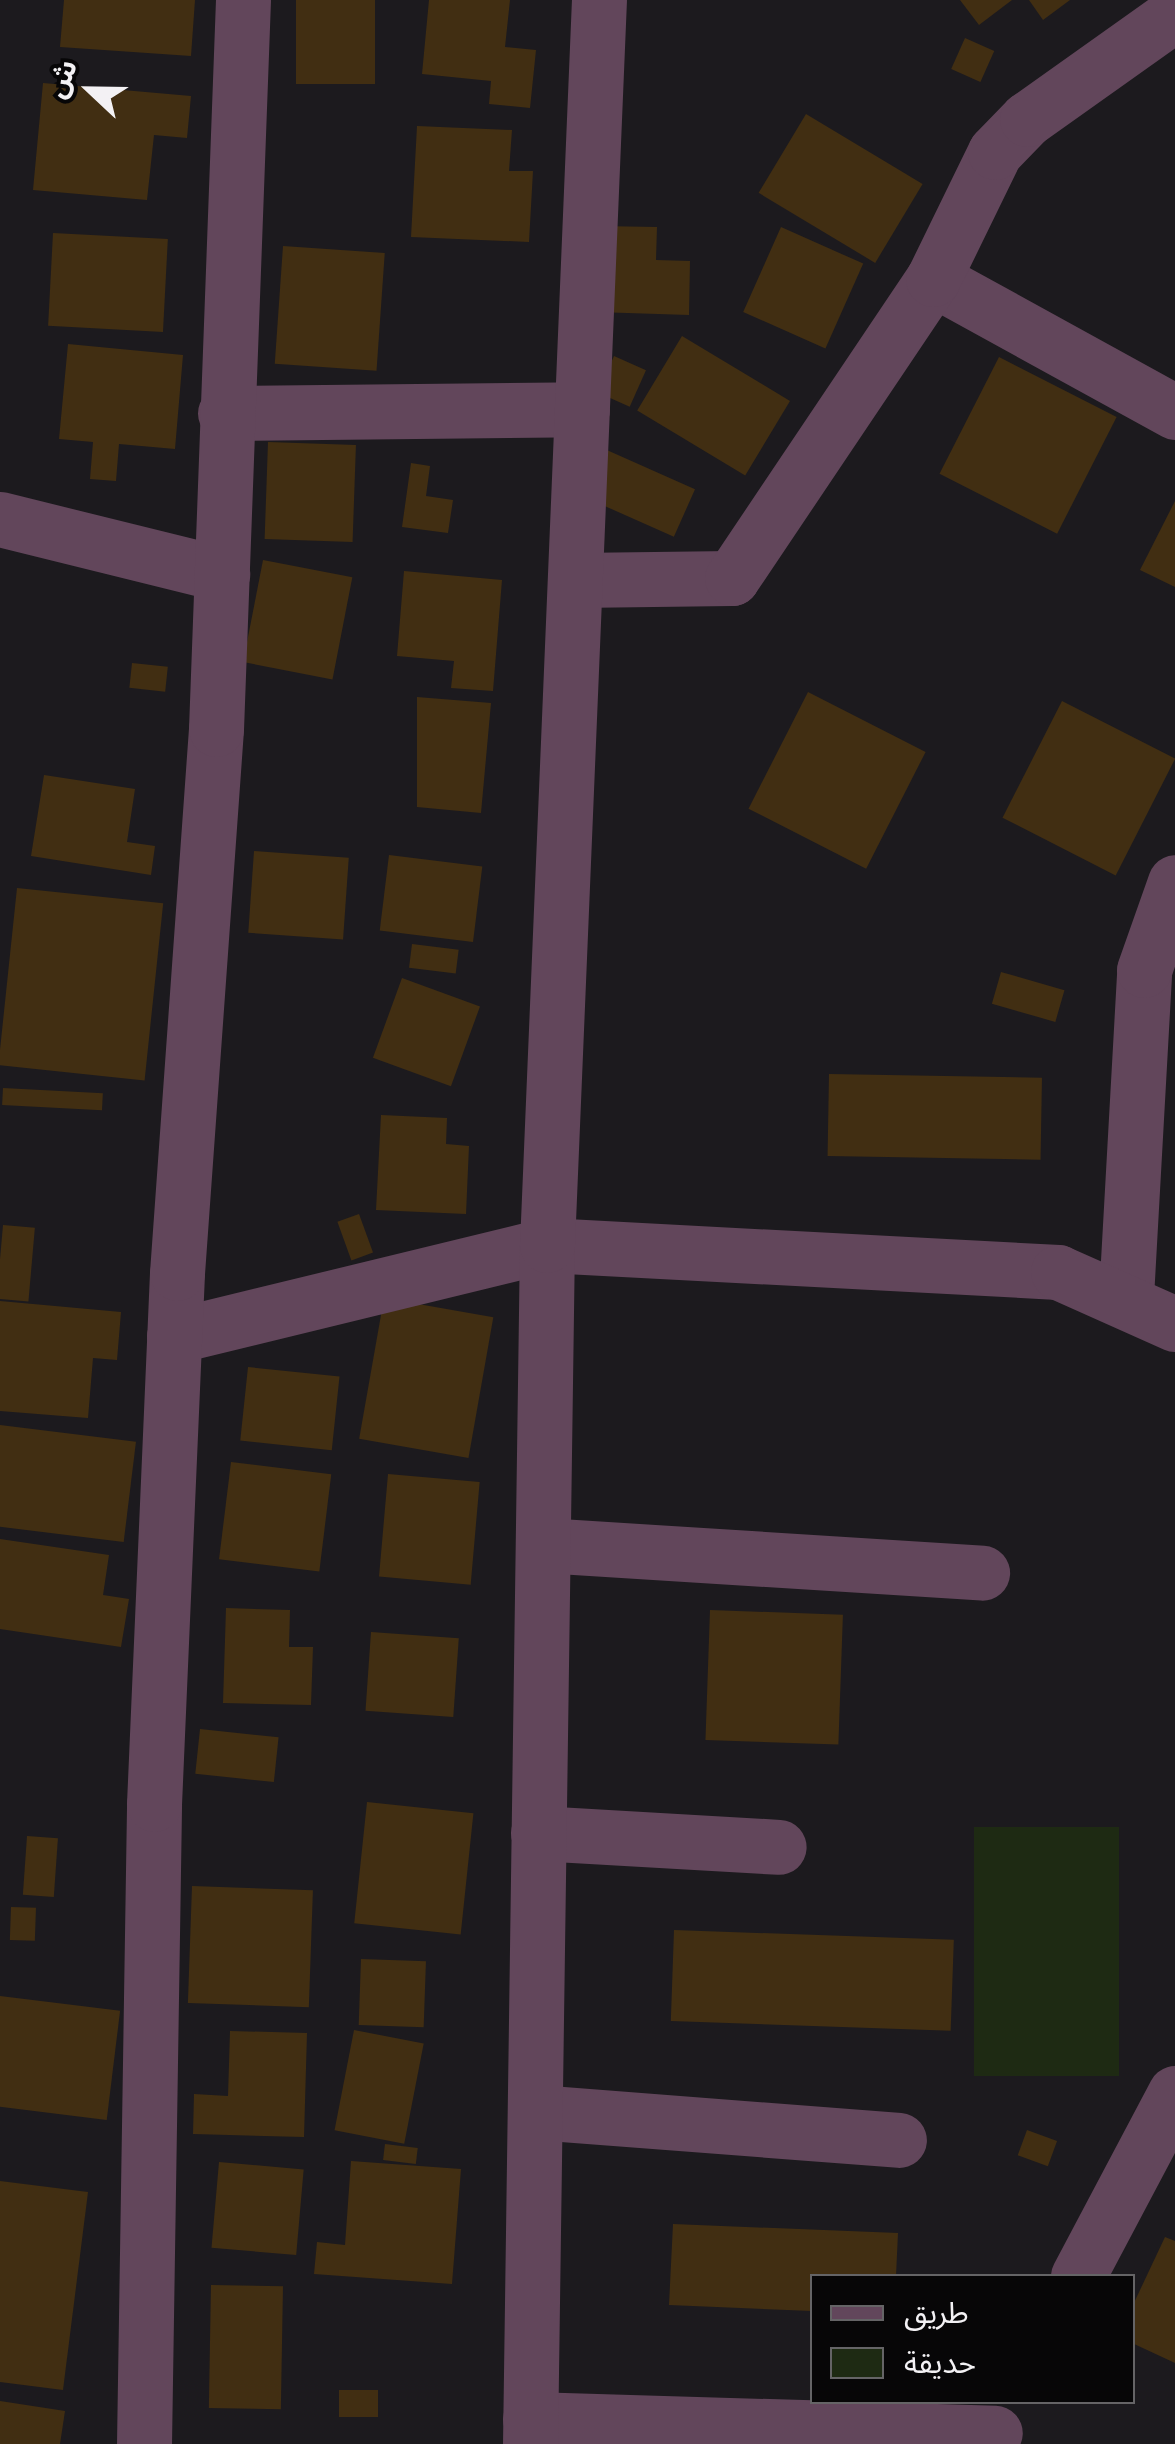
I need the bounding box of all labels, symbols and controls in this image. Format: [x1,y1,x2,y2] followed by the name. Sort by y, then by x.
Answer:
[40,40,140,140] north arrow
[39,55,84,103] text: ش
[810,2274,1135,2404] legend
[904,2295,969,2330] text: طريق
[904,2345,976,2380] text: حديقة

